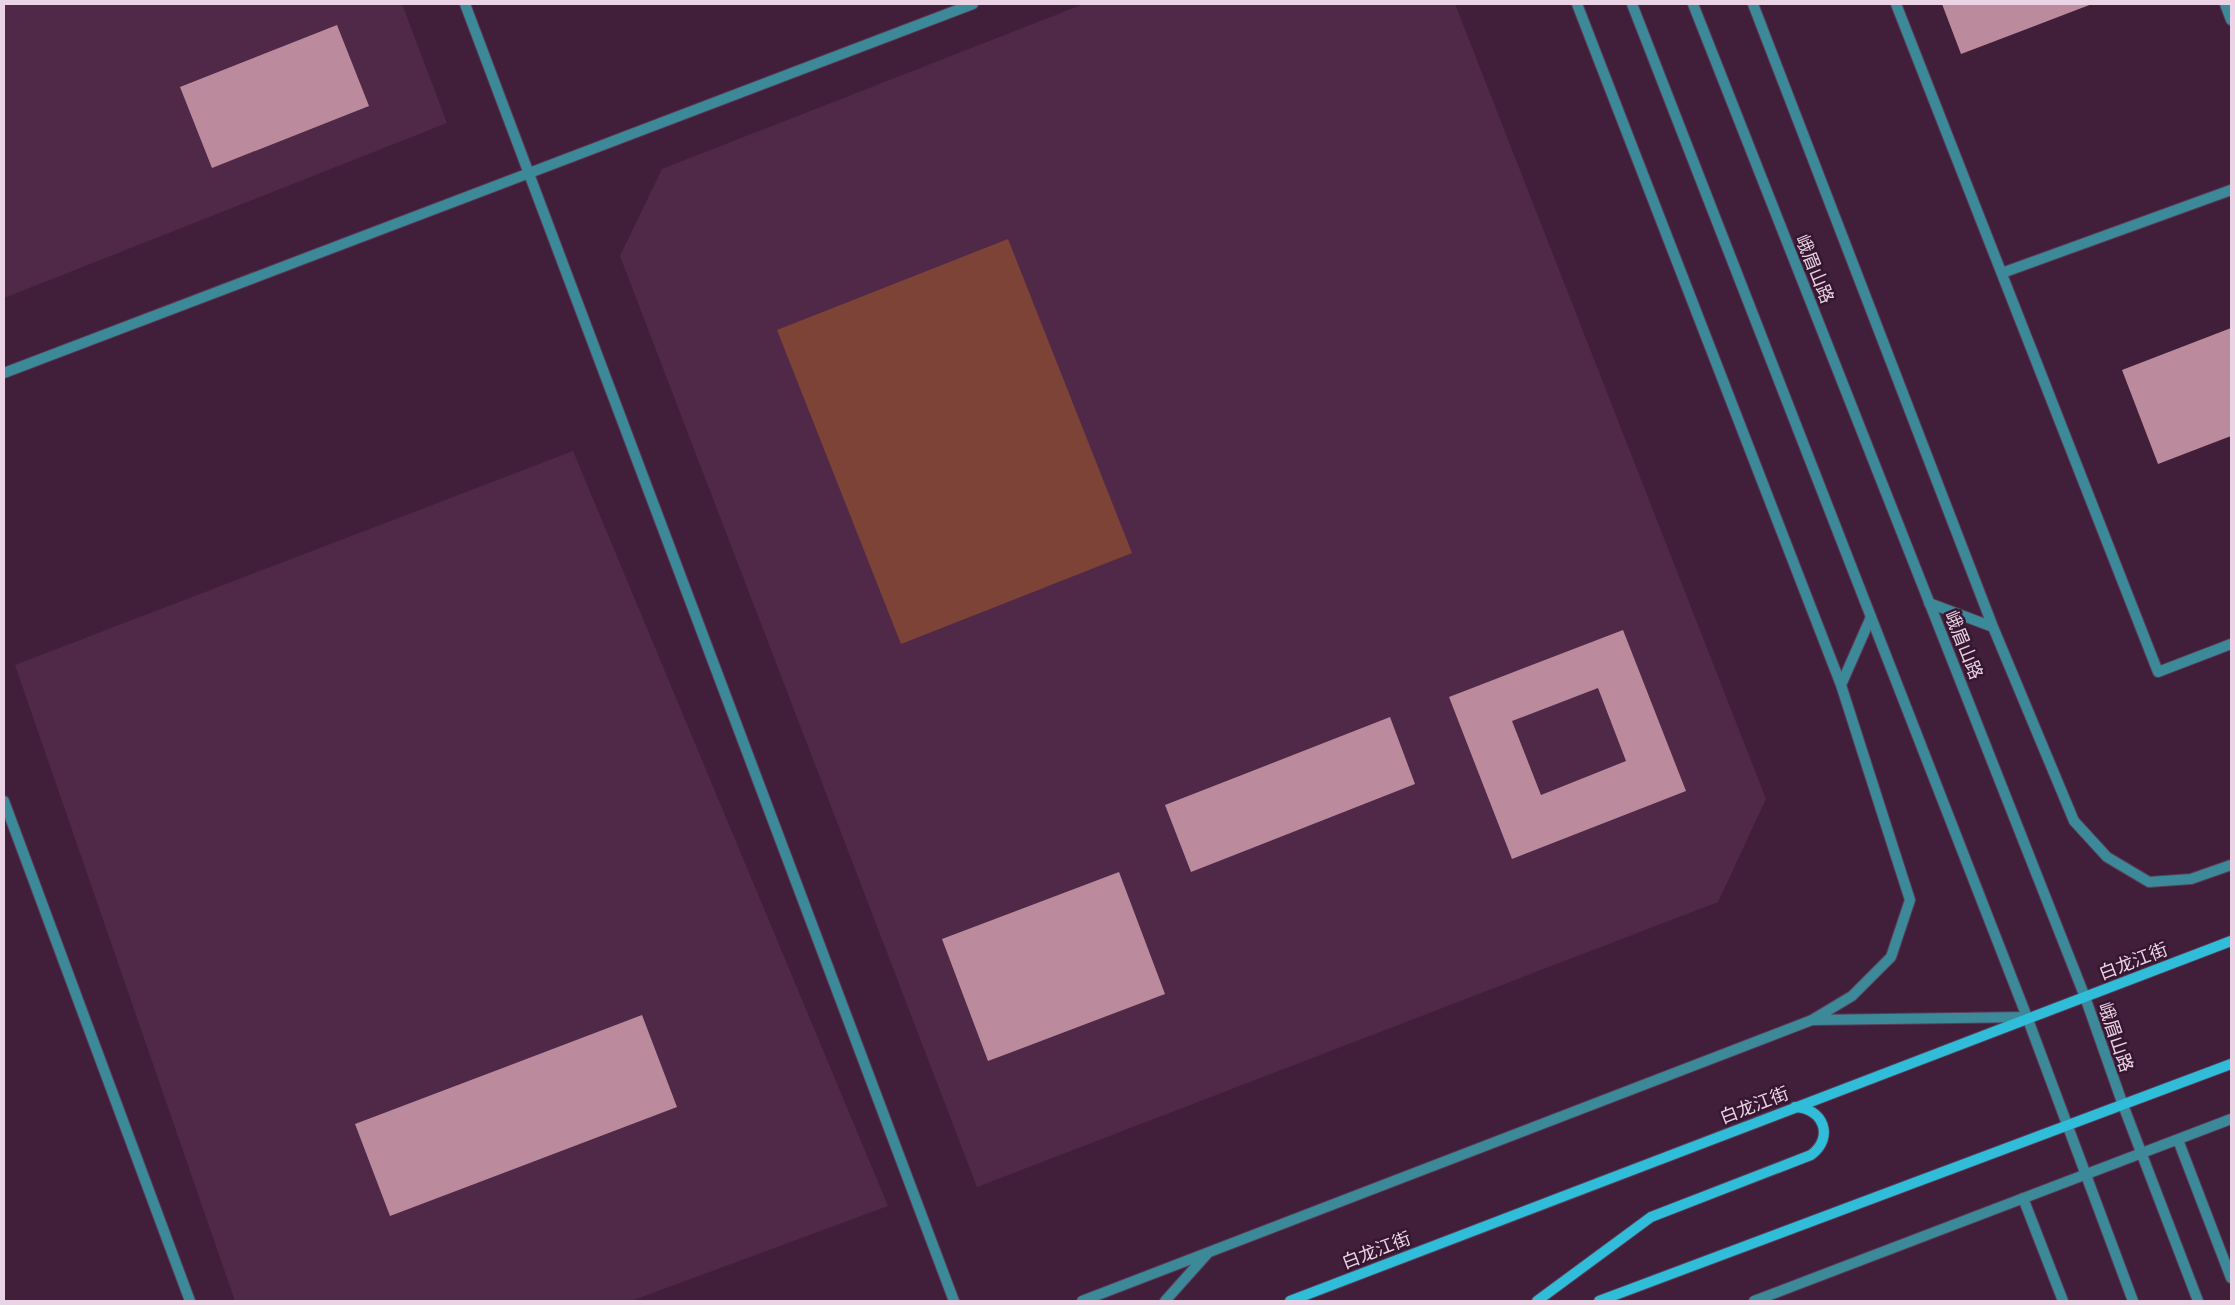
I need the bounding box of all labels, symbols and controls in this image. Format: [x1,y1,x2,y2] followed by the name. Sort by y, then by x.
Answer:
[1792,232,1838,306] street label: 峨眉山路
[1941,608,1987,682] street label: 峨眉山路
[2096,938,2170,984] street label: 白龙江街
[2094,1000,2138,1074] street label: 峨眉山路
[1717,1082,1791,1128] street label: 白龙江街
[1339,1227,1413,1273] street label: 白龙江街

